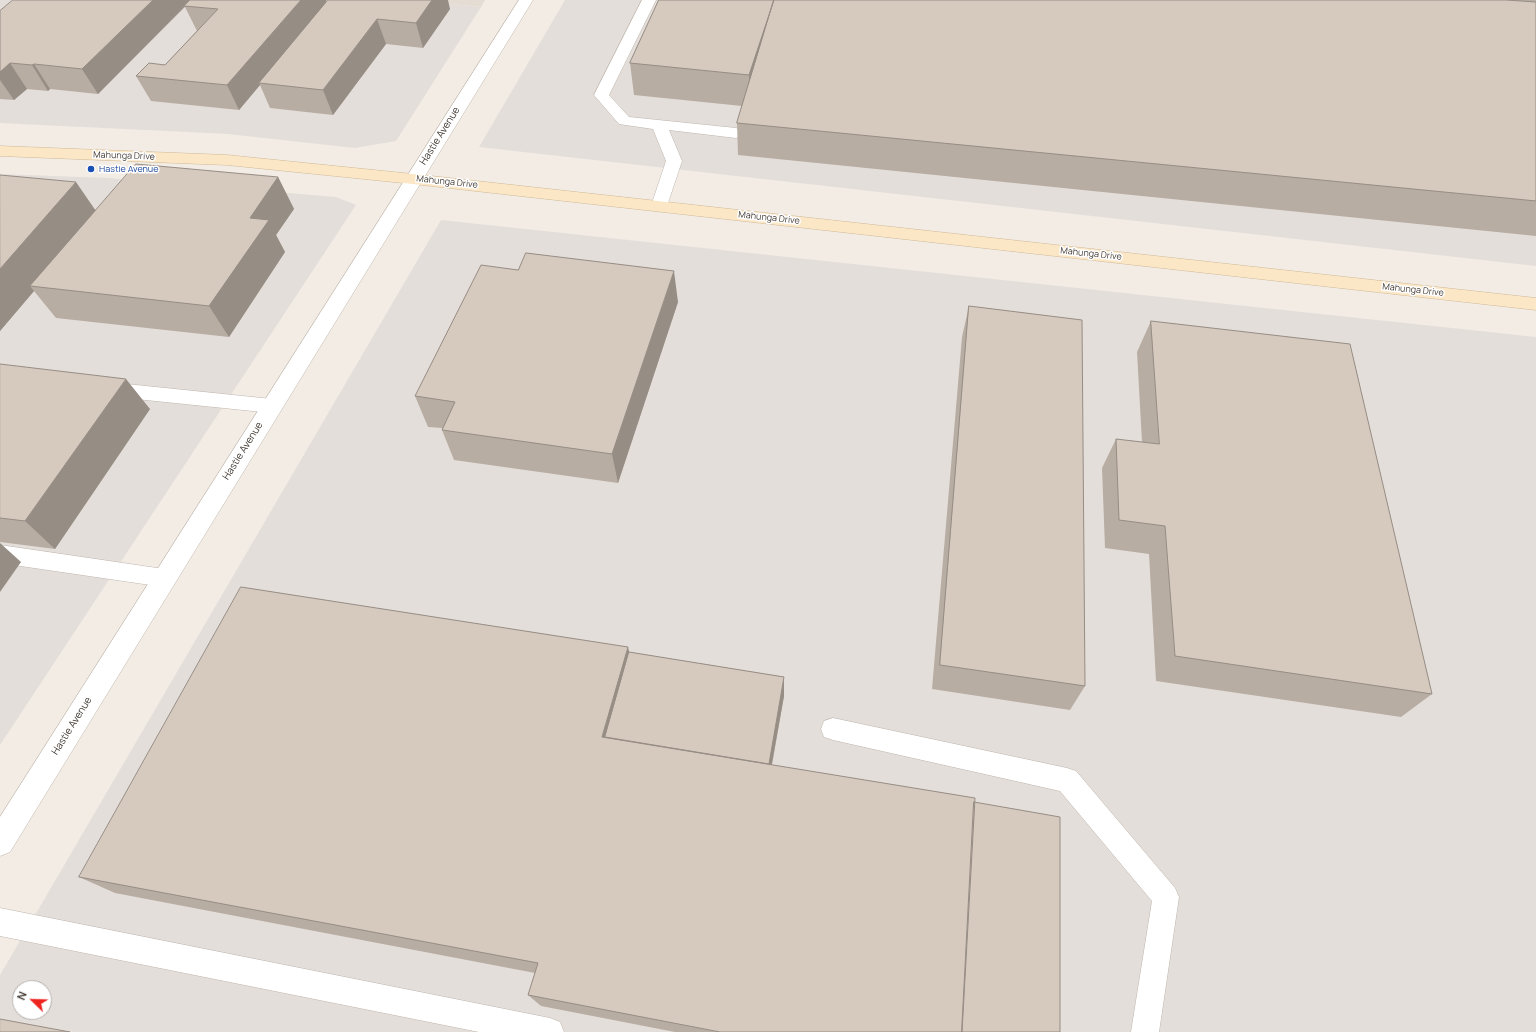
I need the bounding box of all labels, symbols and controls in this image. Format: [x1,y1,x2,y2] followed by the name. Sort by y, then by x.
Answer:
[417,105,463,167] street label: Hastie Avenue
[93,150,155,162] street label: Mahunga Drive
[86,164,96,174] marker: Hastie Avenue
[99,164,158,174] place label: Hastie Avenue
[416,173,478,191] street label: Mahunga Drive
[738,209,800,227] street label: Mahunga Drive
[1060,245,1122,263] street label: Mahunga Drive
[1382,281,1444,299] street label: Mahunga Drive
[220,420,266,482] street label: Hastie Avenue
[49,695,95,757] street label: Hastie Avenue
[12,980,52,1020] north arrow
[13,989,30,1002] text: N

